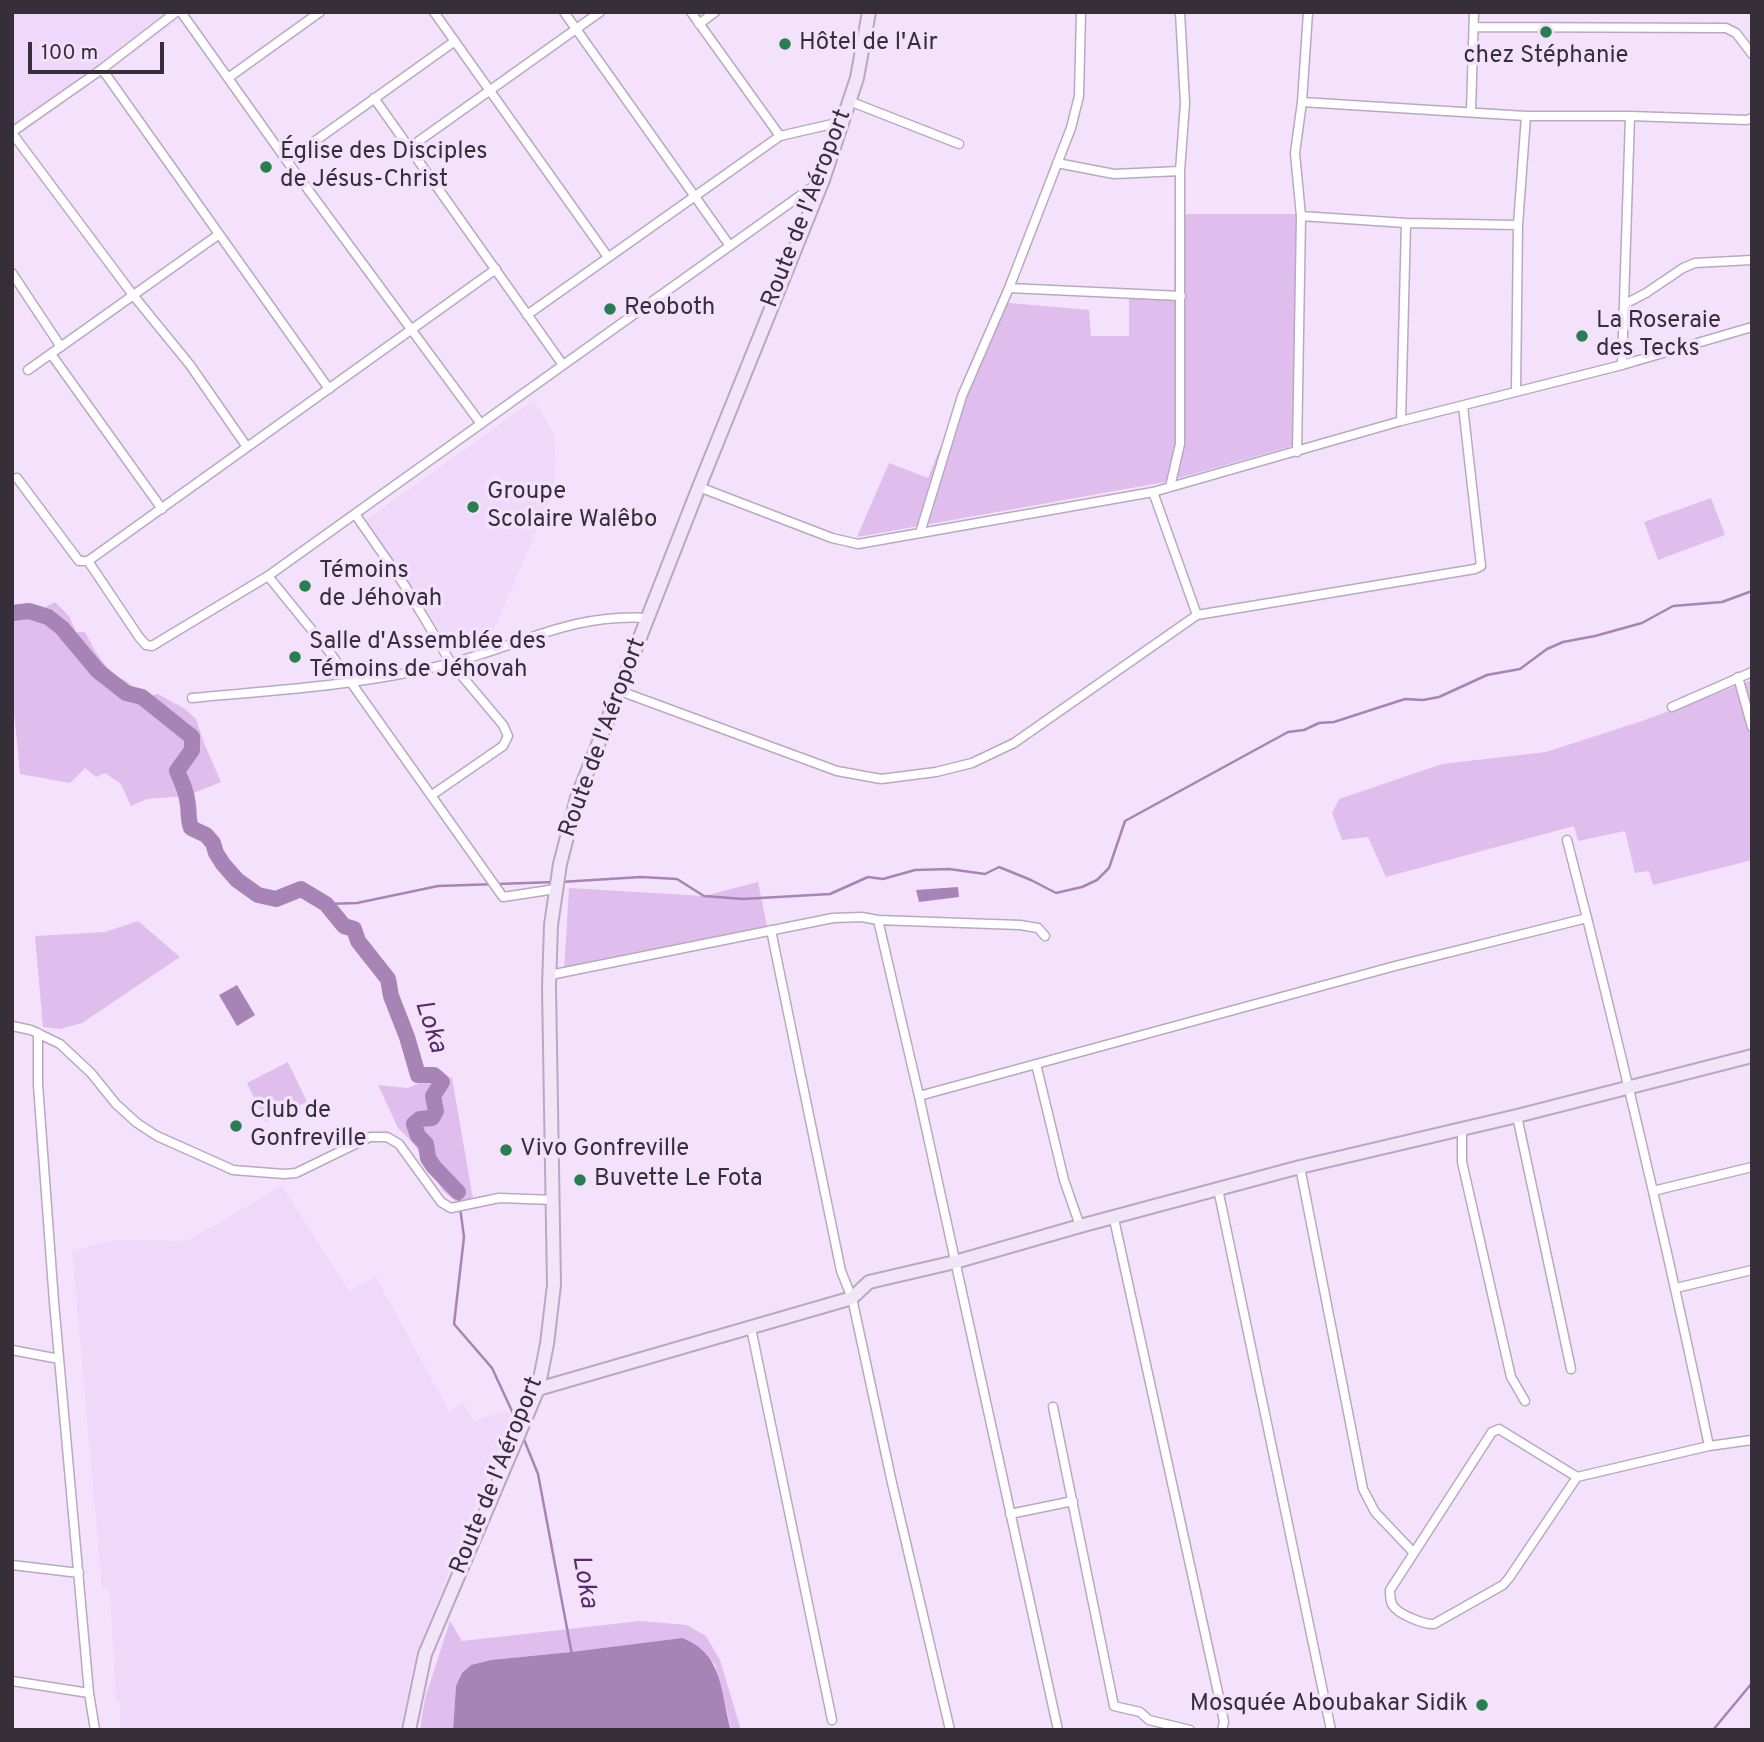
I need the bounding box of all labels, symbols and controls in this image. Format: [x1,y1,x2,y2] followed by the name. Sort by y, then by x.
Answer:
[1538,24,1554,40] marker: chez Stéphanie
[32,28,168,72] scale bar
[799,30,938,58] place label: Hôtel de l'Air
[777,36,793,52] marker: Hôtel de l'Air
[41,40,98,67] text: 100 m
[1464,43,1628,71] place label: chez Stéphanie
[757,106,859,312] street label: Route de l'Aéroport
[280,139,487,195] place label: Église des Disciples de Jésus-Christ
[258,159,274,175] marker: Église des Disciples de Jésus-Christ
[624,295,715,323] place label: Reoboth
[602,301,618,317] marker: Reoboth
[1596,308,1721,364] place label: La Roseraie des Tecks
[1574,328,1590,344] marker: La Roseraie des Tecks
[487,479,657,535] place label: Groupe Scolaire Walêbo
[465,499,481,515] marker: Groupe Scolaire Walêbo
[319,558,442,614] place label: Témoins de Jéhovah
[297,578,313,594] marker: Témoins de Jéhovah
[309,629,546,685] place label: Salle d'Assemblée des Témoins de Jéhovah
[555,634,653,842] street label: Route de l'Aéroport
[287,649,303,665] marker: Salle d'Assemblée des Témoins de Jéhovah
[406,997,452,1057] water label: Loka
[250,1098,366,1154] place label: Club de Gonfreville
[228,1118,244,1134] marker: Club de Gonfreville
[520,1136,689,1164] place label: Vivo Gonfreville
[498,1142,514,1158] marker: Vivo Gonfreville
[594,1166,763,1194] place label: Buvette Le Fota
[572,1172,588,1188] marker: Buvette Le Fota
[445,1373,551,1579] street label: Route de l'Aéroport
[563,1553,603,1611] water label: Loka
[1190,1691,1468,1719] place label: Mosquée Aboubakar Sidik
[1474,1697,1490,1713] marker: Mosquée Aboubakar Sidik

